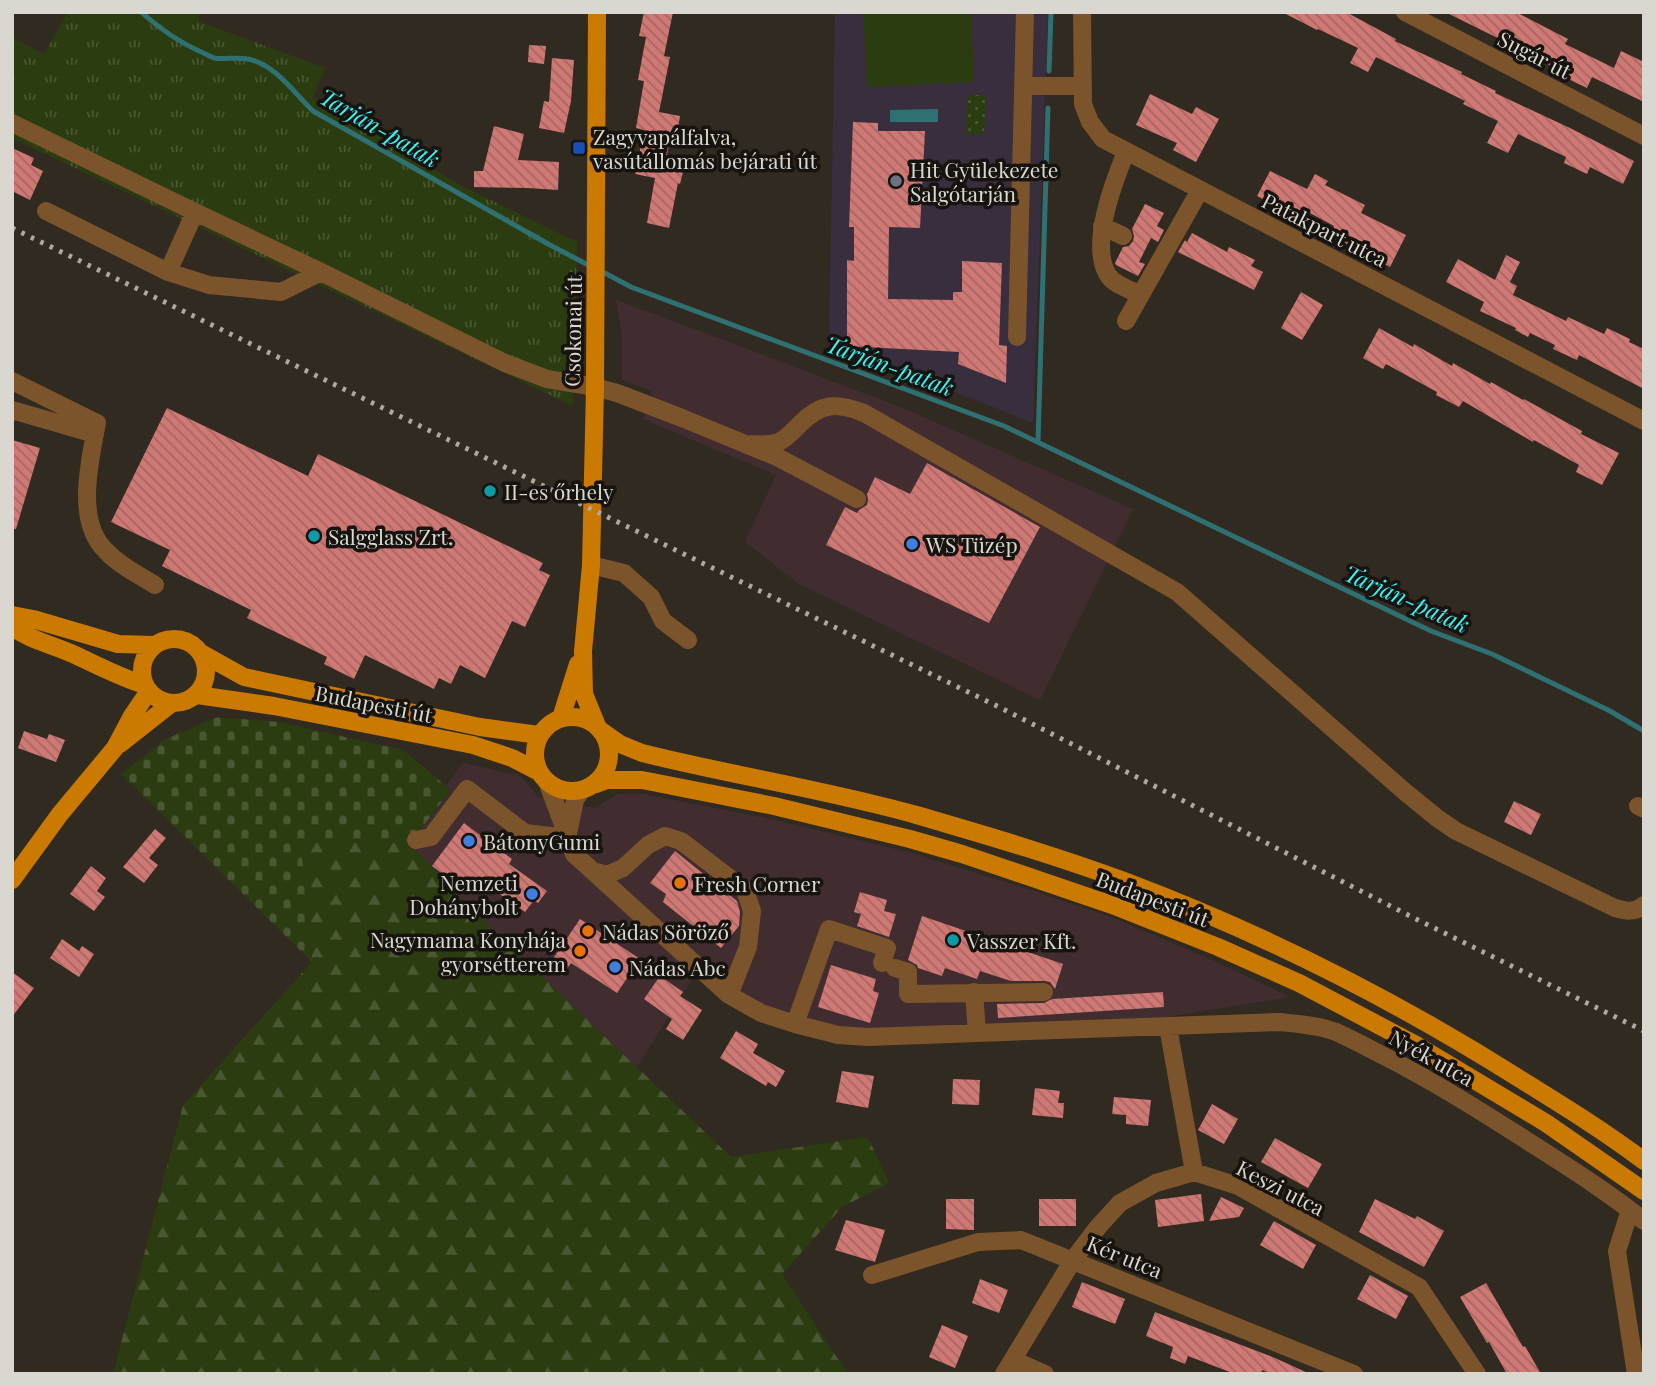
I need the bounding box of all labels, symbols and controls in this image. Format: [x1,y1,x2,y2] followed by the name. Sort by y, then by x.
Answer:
[1494,24,1577,85] street label: Sugár út
[314,80,446,174] water label: Tarján-patak
[592,122,817,174] place label: Zagyvapálfalva, vasútállomás bejárati út
[571,140,587,156] marker: Zagyvapálfalva, vasútállomás bejárati út
[910,155,1059,207] place label: Hit Gyülekezete Salgótarján
[888,173,904,189] marker: Hit Gyülekezete Salgótarján
[1258,186,1393,273] street label: Patakpart utca
[557,274,587,387] street label: Csokonai út
[822,328,958,403] water label: Tarján-patak
[504,477,614,505] place label: II-es őrhely
[482,483,498,499] marker: II-es őrhely
[328,522,453,550] place label: Salgglass Zrt.
[306,528,322,544] marker: Salgglass Zrt.
[925,530,1018,558] place label: WS Tüzép
[904,536,920,552] marker: WS Tüzép
[1340,557,1475,639] water label: Tarján-patak
[313,678,435,728] street label: Budapesti út
[483,827,600,855] place label: BátonyGumi
[461,833,477,849] marker: BátonyGumi
[1093,864,1214,933] street label: Budapesti út
[409,868,519,920] place label: Nemzeti Dohánybolt
[694,869,821,897] place label: Fresh Corner
[672,875,688,891] marker: Fresh Corner
[524,886,540,902] marker: Nemzeti Dohánybolt
[602,917,729,945] place label: Nádas Söröző
[580,923,596,939] marker: Nádas Söröző
[370,925,567,977] place label: Nagymama Konyhája gyorsétterem
[966,926,1076,954] place label: Vasszer Kft.
[945,932,961,948] marker: Vasszer Kft.
[572,943,588,959] marker: Nagymama Konyhája gyorsétterem
[629,953,726,981] place label: Nádas Abc
[607,959,623,975] marker: Nádas Abc
[1385,1022,1480,1092] street label: Nyék utca
[1232,1153,1330,1221] street label: Keszi utca
[1083,1228,1167,1284] street label: Kér utca

